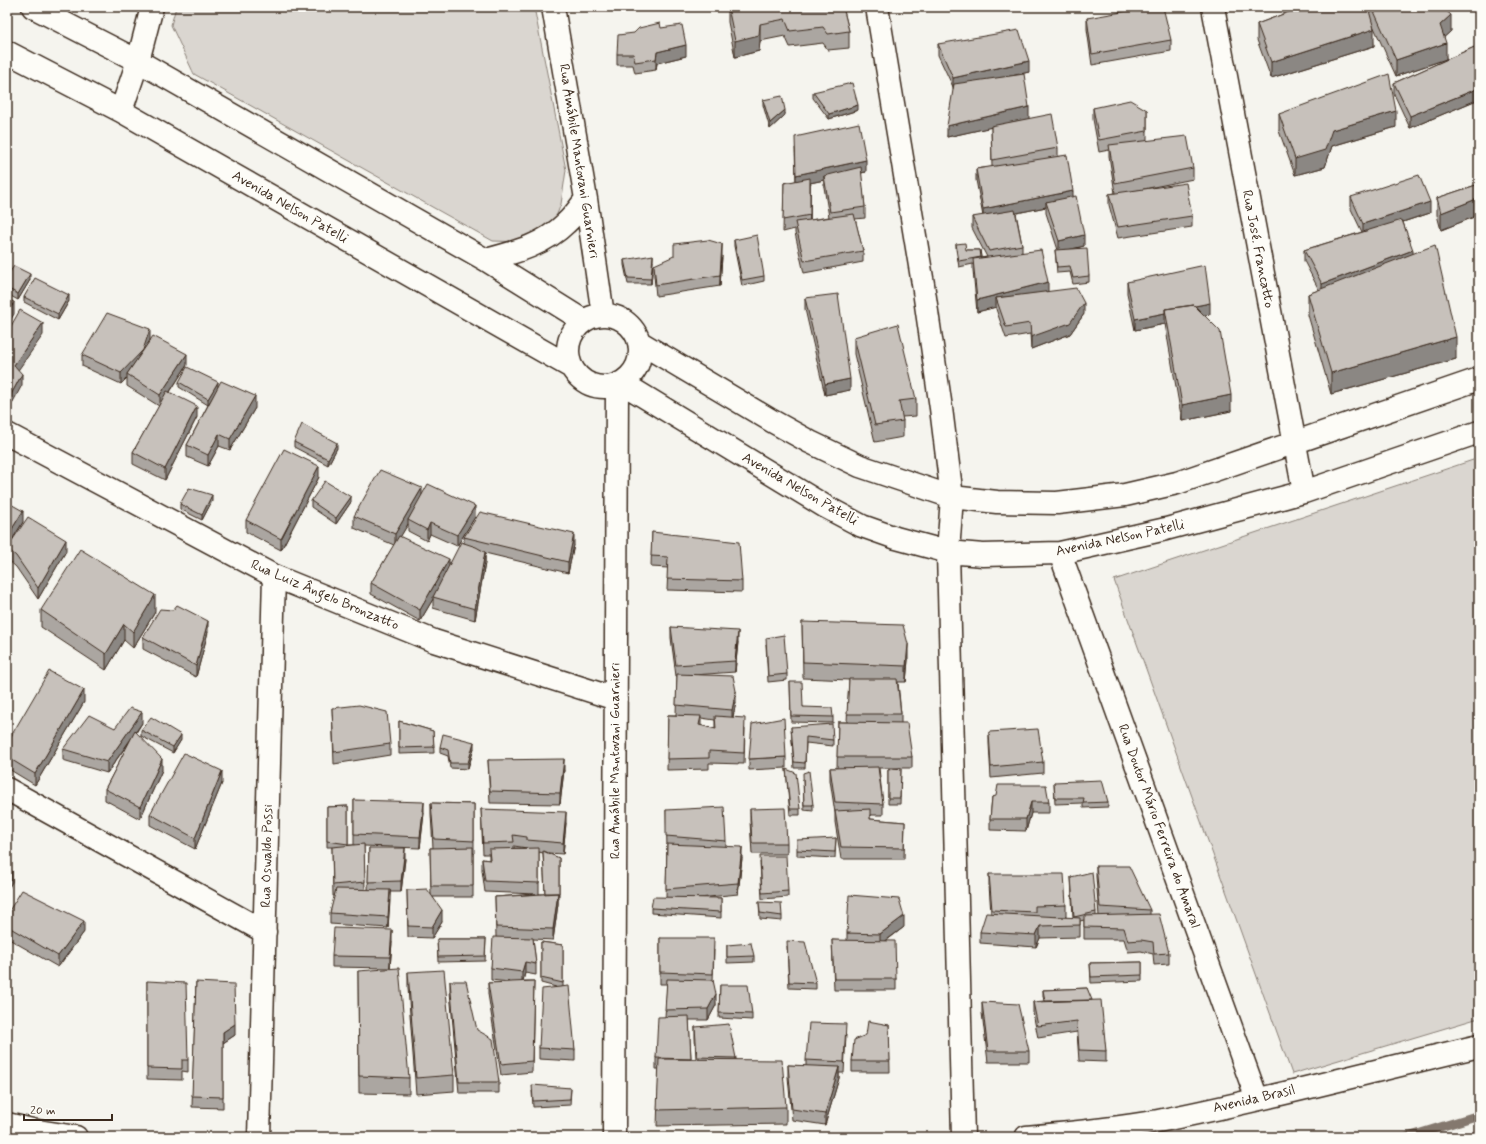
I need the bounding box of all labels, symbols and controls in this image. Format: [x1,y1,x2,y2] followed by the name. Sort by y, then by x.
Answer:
[555,62,603,260] street label: Rua Amábile Mantovani Guarnieri
[229,166,351,248] street label: Avenida Nelson Patelli
[1238,188,1278,310] street label: Rua José. Francatto
[739,448,861,530] street label: Avenida Nelson Patelli
[1054,516,1186,560] street label: Avenida Nelson Patelli
[247,556,402,636] street label: Rua Luiz Ângelo Bronzatto
[606,663,624,859] street label: Rua Amábile Mantovani Guarnieri
[1114,722,1204,931] street label: Rua Doutor Mário Ferreira do Amaral
[257,804,277,908] street label: Rua Oswaldo Possi
[1211,1081,1297,1117] street label: Avenida Brasil
[24,1096,112,1122] scale bar
[30,1103,56,1119] text: 20 m

